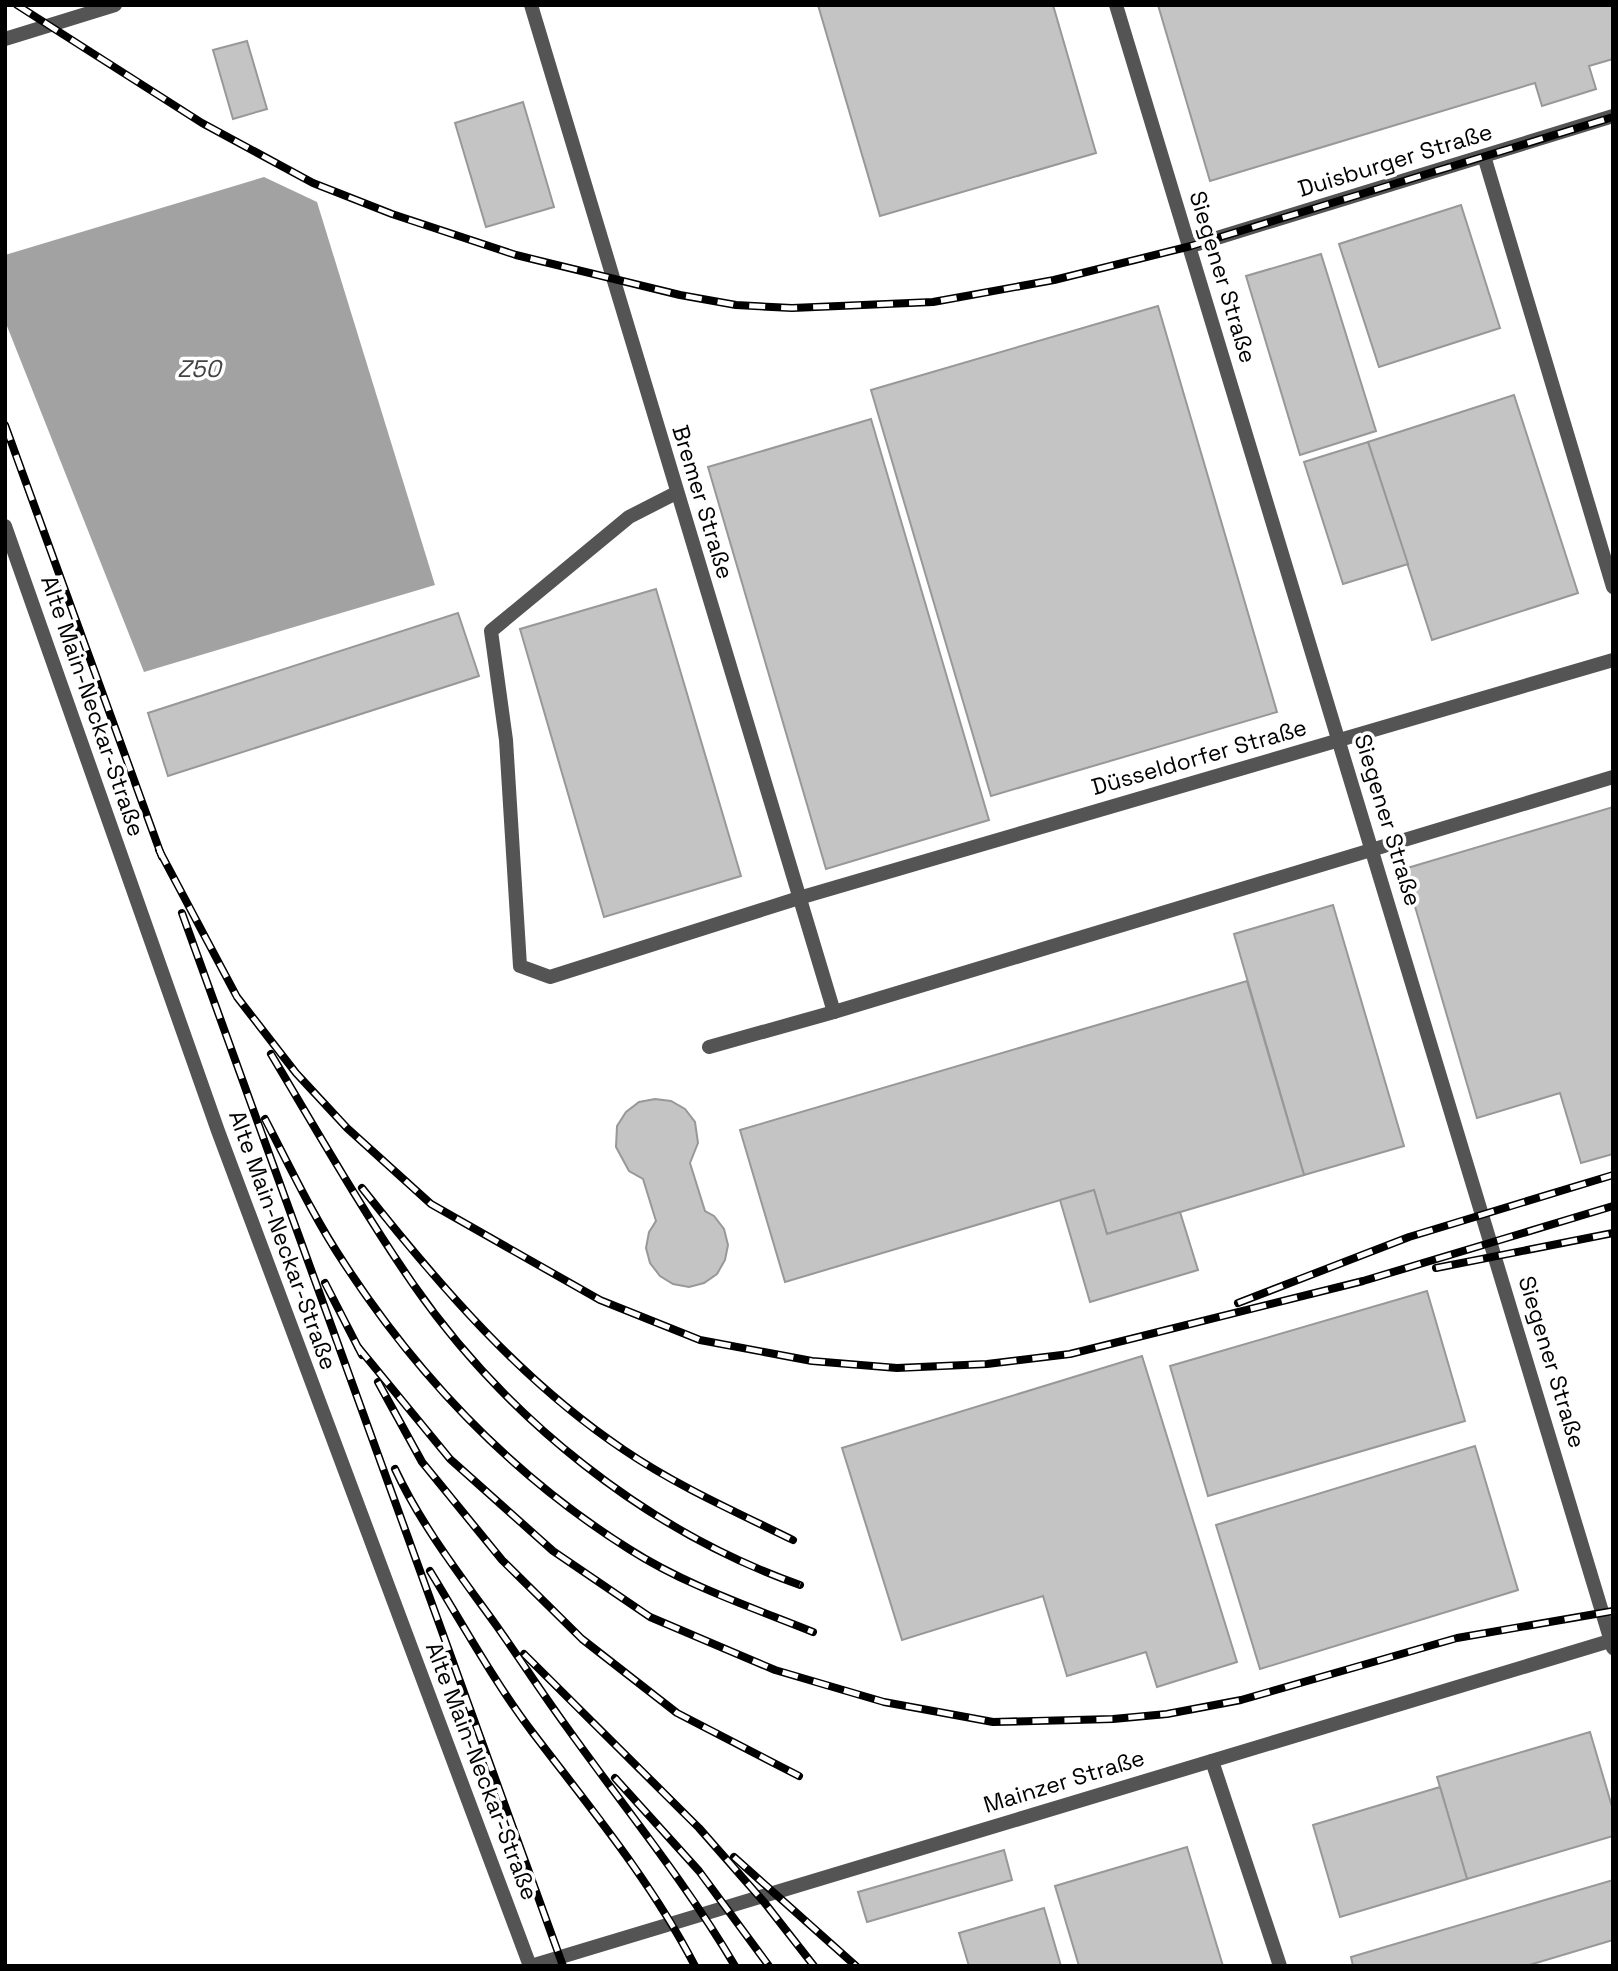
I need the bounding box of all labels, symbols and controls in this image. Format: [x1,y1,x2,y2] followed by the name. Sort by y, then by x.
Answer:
[1294,116,1496,204] street label: Duisburger Straße
[1183,187,1263,367] street label: Siegener Straße
[177,353,223,384] water label: Z50
[665,421,741,583] street label: Bremer Straße
[34,572,152,840] street label: Alte Main-Neckar-Straße
[1088,712,1310,802] street label: Düsseldorfer Straße
[1348,730,1428,910] street label: Siegener Straße
[222,1106,344,1374] street label: Alte Main-Neckar-Straße
[1512,1272,1592,1452] street label: Siegener Straße
[419,1638,545,1904] street label: Alte Main-Neckar-Straße
[980,1742,1148,1820] street label: Mainzer Straße

